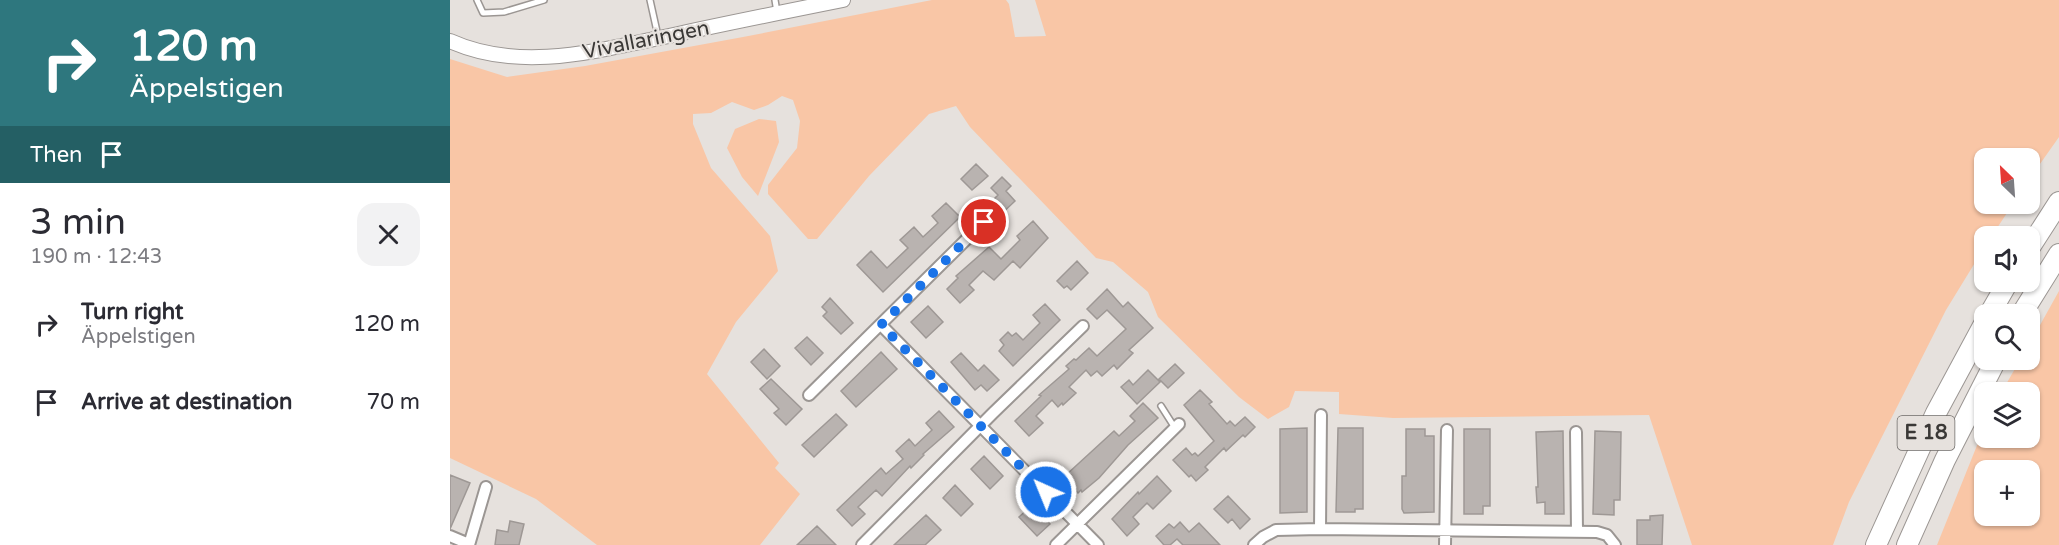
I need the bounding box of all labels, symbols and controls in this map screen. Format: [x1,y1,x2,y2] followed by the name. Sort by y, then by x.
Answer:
[580,15,712,65] street label: Vivallaringen
[129,21,258,72] text: 120 m
[30,24,108,102] icon: right
[129,72,284,105] text: Äppelstigen
[95,138,128,171] icon: arrive
[30,142,83,168] text: Then
[1974,148,2040,214] north arrow
[1974,148,2040,526] map controls
[958,196,1009,247] pin
[30,201,126,244] text: 3 min
[357,203,420,266] button: close
[967,205,1000,238] icon: arrive
[1974,226,2040,292] button: sound
[30,245,162,269] text: 190 m · 12:43
[81,299,183,325] text: Turn right
[1974,304,2040,370] button: search
[30,308,63,341] icon: right
[353,311,420,337] text: 120 m
[81,325,196,349] text: Äppelstigen
[1974,382,2040,448] button: layers
[30,386,63,419] icon: arrive
[81,389,292,415] text: Arrive at destination
[366,389,420,415] text: 70 m
[1898,416,1954,450] road number: E 18
[1014,460,1078,524] position arrow
[1974,460,2040,526] button: +

